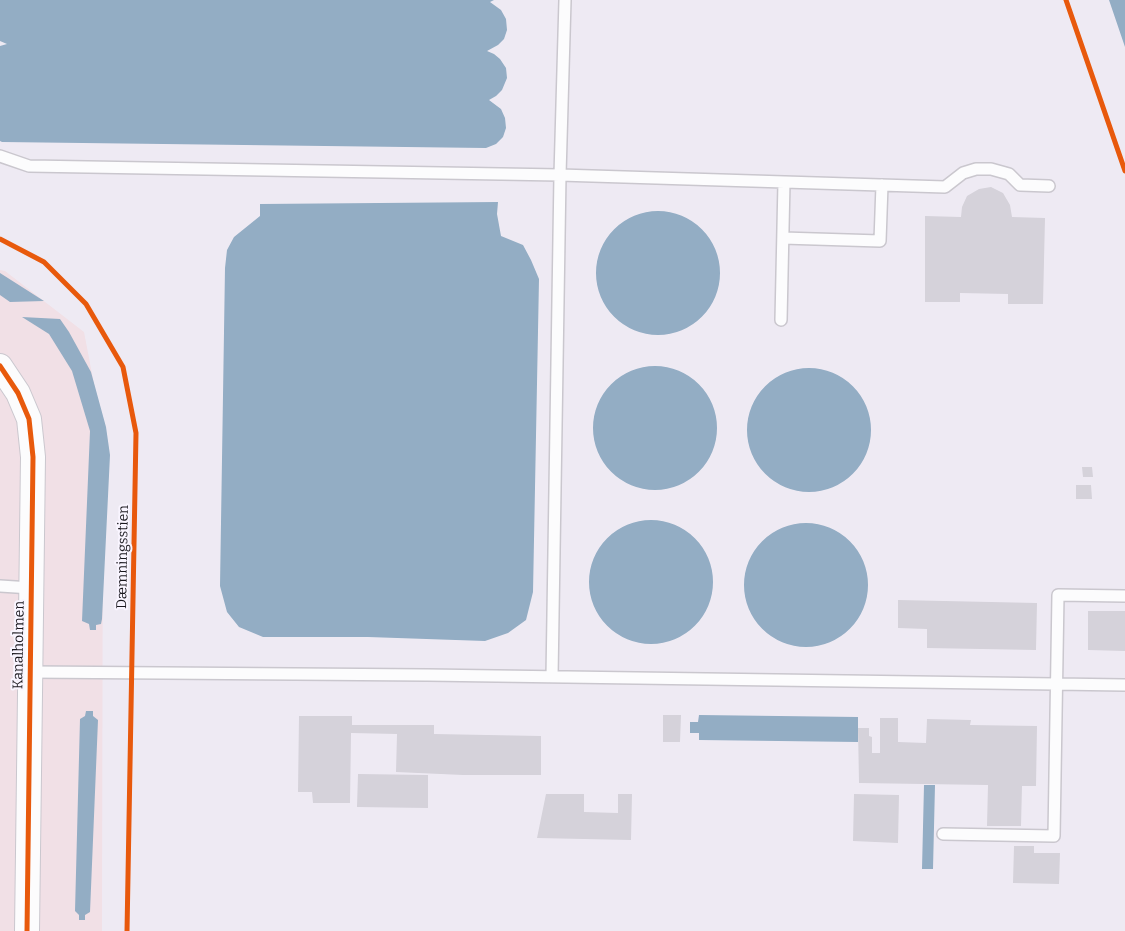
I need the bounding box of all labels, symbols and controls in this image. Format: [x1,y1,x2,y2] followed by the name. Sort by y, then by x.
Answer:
[114,505,132,609] street label: Dæmningsstien
[10,601,28,689] street label: Kanalholmen

